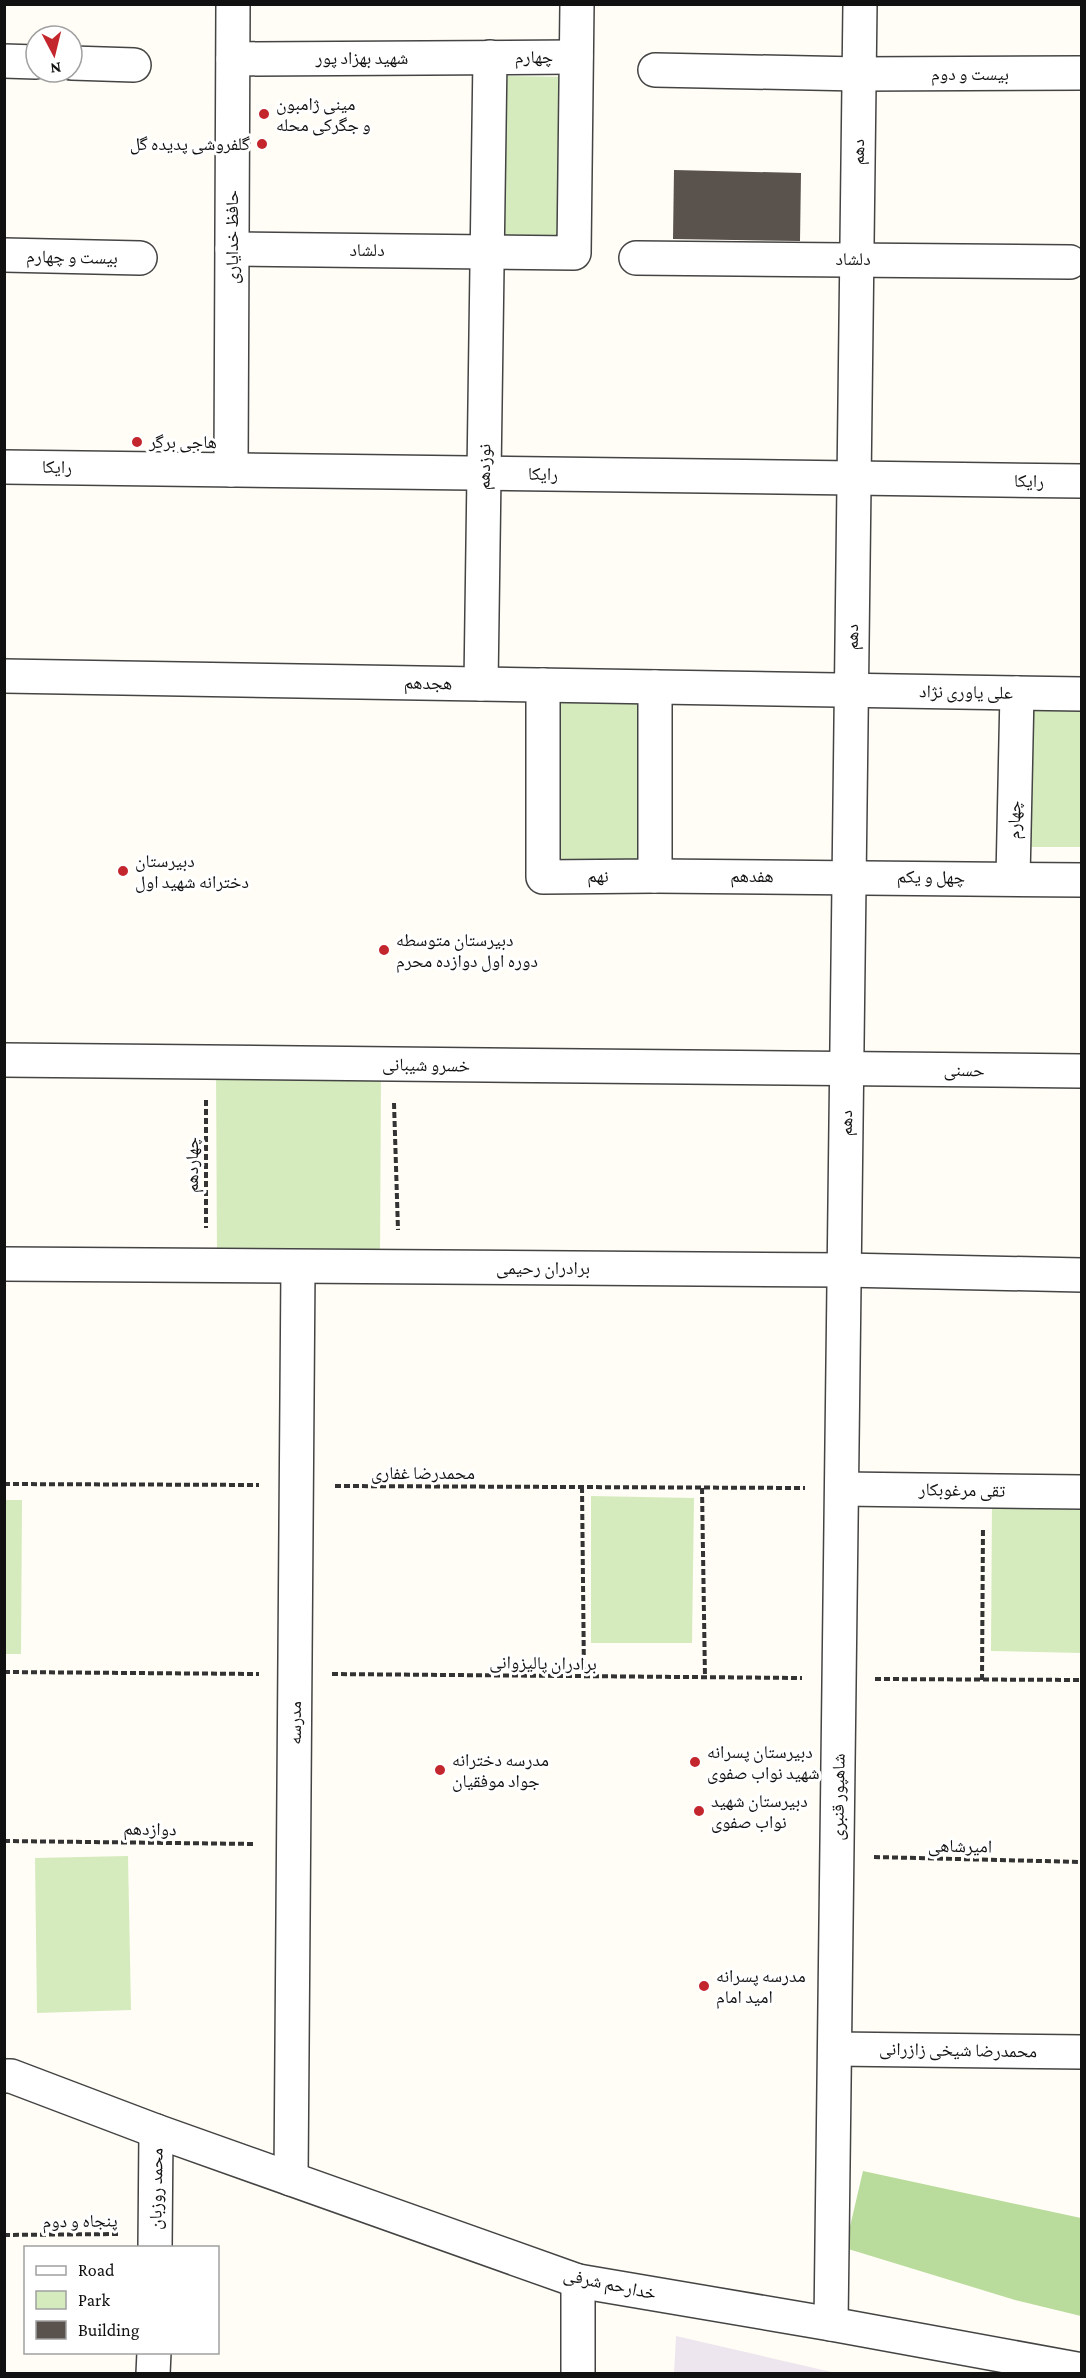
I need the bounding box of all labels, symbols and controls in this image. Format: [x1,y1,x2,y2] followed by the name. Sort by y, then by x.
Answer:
[24,24,84,84] north arrow
[515,47,553,69] street label: چهارم
[315,48,408,69] street label: شهید بهزاد پور
[49,59,62,78] text: N
[931,64,1009,86] street label: بیست و دوم
[276,94,371,136] place label: مینی ژامبون و جگرکی محله
[257,107,271,121] marker: مینی ژامبون و جگرکی محله
[130,134,251,155] place label: گلفروشی پدیده گل
[255,137,269,151] marker: گلفروشی پدیده گل
[848,139,870,165] street label: دهم
[222,190,243,284] street label: حافظ خدایاری
[349,240,385,260] street label: دلشاد
[26,246,118,270] street label: بیست و چهارم
[835,249,871,269] street label: دلشاد
[148,432,217,453] place label: هاجی برگر
[130,435,144,449] marker: هاجی برگر
[474,444,496,490] street label: نوزدهم
[42,457,72,478] street label: رایکا
[528,464,558,485] street label: رایکا
[1014,471,1044,492] street label: رایکا
[842,624,864,650] street label: دهم
[404,673,452,695] street label: هجدهم
[919,681,1013,704] street label: علی یاوری نژاد
[1004,801,1026,840] street label: چهارم
[135,851,249,893] place label: دبيرستان دخترانه شهید اول
[116,864,130,878] marker: دبيرستان دخترانه شهید اول
[587,866,609,888] street label: نهم
[730,866,774,888] street label: هفدهم
[897,866,965,890] street label: چهل و یکم
[396,930,538,973] place label: دبیرستان متوسطه دوره اول دوازده محرم
[377,943,391,957] marker: دبیرستان متوسطه دوره اول دوازده محرم
[382,1054,470,1077] street label: خسرو شیبانی
[943,1060,985,1081] street label: حسنی
[836,1110,858,1136] street label: دهم
[182,1137,204,1193] street label: چهاردهم
[496,1258,590,1279] street label: برادران رحیمی
[371,1463,475,1484] street label: محمدرضا غفاری
[918,1479,1005,1502] street label: تقی مرغوبکار
[489,1652,597,1675] street label: برادران پالیزوانی
[285,1701,305,1745] street label: مدرسه
[707,1742,820,1784] place label: دبیرستان پسرانه شهید نواب صفوی
[452,1750,549,1792] place label: مدرسه دخترانه جواد موفقیان
[827,1753,850,1841] street label: شاهپور قنبری
[688,1755,702,1769] marker: دبیرستان پسرانه شهید نواب صفوی
[433,1763,447,1777] marker: مدرسه دخترانه جواد موفقیان
[711,1791,808,1833] place label: دبیرستان شهید نواب صفوی
[692,1804,706,1818] marker: دبیرستان شهید نواب صفوی
[123,1819,177,1841] street label: دوازدهم
[928,1835,992,1858] street label: امیرشاهی
[716,1966,806,2009] place label: مدرسه پسرانه امید امام
[697,1979,711,1993] marker: مدرسه پسرانه امید امام
[879,2039,1037,2062] street label: محمدرضا شیخی زازرانی
[145,2148,168,2230] street label: محمد روزبان
[42,2210,118,2234] street label: پنجاه و دوم
[24,2246,219,2354] legend
[78,2260,115,2280] text: Road
[561,2264,658,2306] street label: خدارحم شرفی
[78,2290,110,2310] text: Park
[78,2320,140,2340] text: Building

